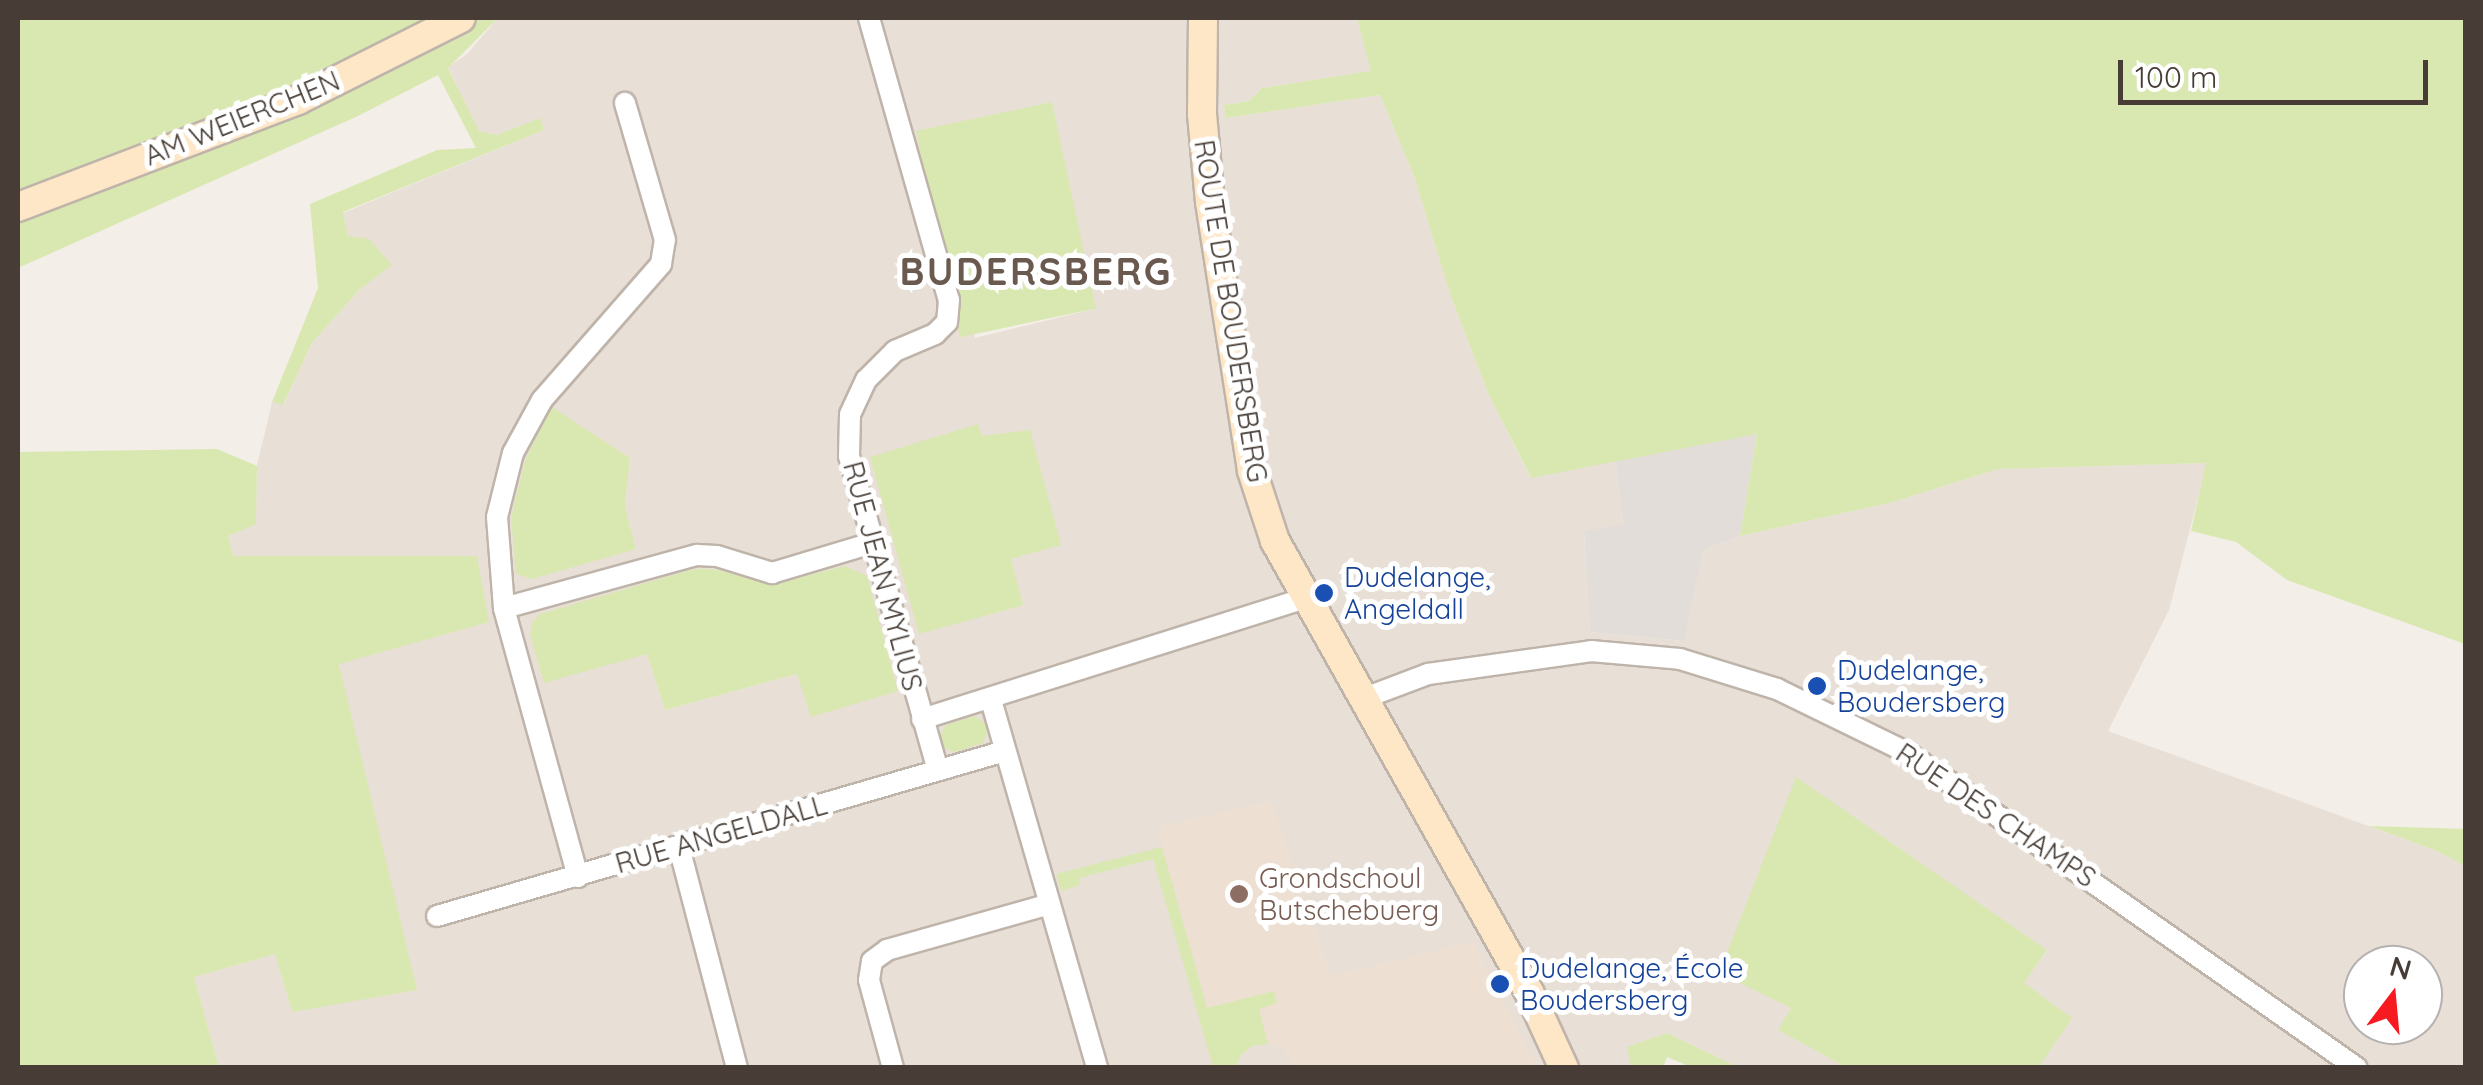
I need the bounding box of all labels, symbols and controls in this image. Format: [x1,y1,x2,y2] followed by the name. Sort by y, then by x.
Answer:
[2123,40,2433,102] scale bar
[2135,58,2217,96] text: 100 m
[139,63,345,173] street label: AM WEIERCHEN
[1187,137,1275,485] street label: ROUTE DE BOUDERSBERG
[899,249,1173,295] district label: BUDERSBERG
[836,458,930,694] street label: RUE JEAN MYLIUS
[1344,560,1491,626] place label: Dudelange, Angeldall
[1313,582,1335,604] marker: Dudelange, Angeldall
[1837,653,2005,719] place label: Dudelange, Boudersberg
[1806,675,1828,697] marker: Dudelange, Boudersberg
[1890,736,2102,894] street label: RUE DES CHAMPS
[611,788,831,880] street label: RUE ANGELDALL
[1259,861,1439,927] place label: Grondschoul Butschebuerg
[1228,883,1250,905] marker: Grondschoul Butschebuerg
[2343,945,2443,1045] north arrow
[2386,948,2416,987] text: N
[1520,951,1744,1017] place label: Dudelange, École Boudersberg
[1489,973,1511,995] marker: Dudelange, École Boudersberg

